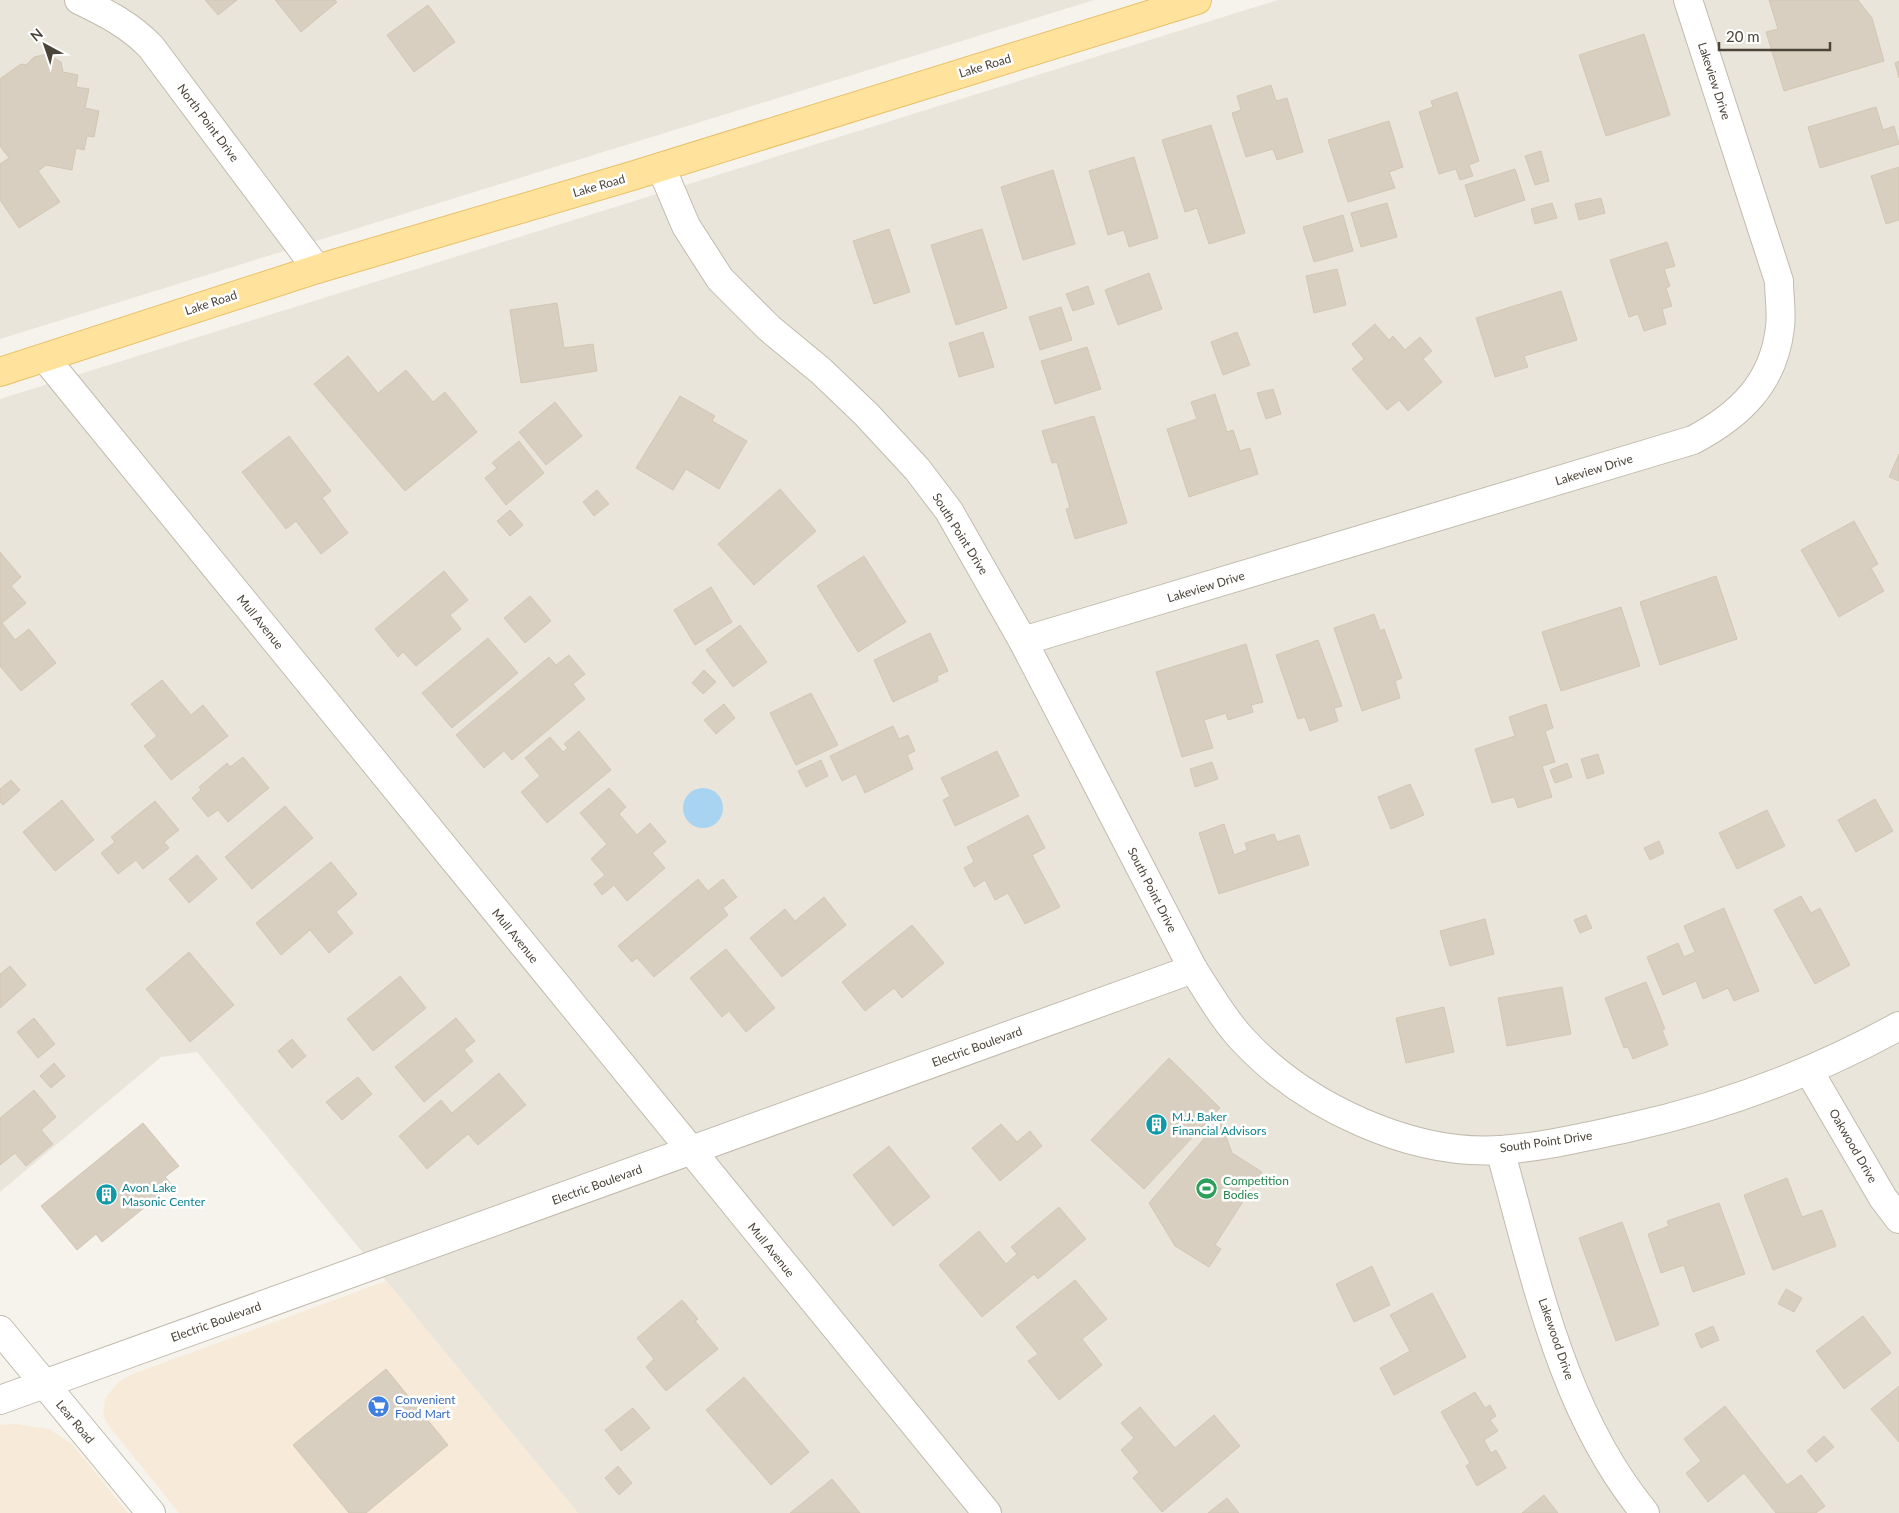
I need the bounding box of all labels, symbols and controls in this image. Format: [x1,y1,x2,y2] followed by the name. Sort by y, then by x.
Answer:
[20,20,70,70] north arrow
[1719,20,1830,52] scale bar
[27,25,46,45] text: N
[1726,27,1760,45] text: 20 m
[1695,40,1734,121] street label: Lakeview Drive
[957,50,1013,81] street label: Lake Road
[174,81,242,165] street label: North Point Drive
[571,171,627,200] street label: Lake Road
[183,287,239,318] street label: Lake Road
[1553,451,1634,488] street label: Lakeview Drive
[929,490,991,577] street label: South Point Drive
[1165,568,1246,605] street label: Lakeview Drive
[234,591,287,652] street label: Mull Avenue
[1125,845,1180,935] street label: South Point Drive
[489,905,542,966] street label: Mull Avenue
[930,1023,1024,1070] street label: Electric Boulevard
[1826,1106,1881,1185] street label: Oakwood Drive
[1172,1109,1266,1138] place label: M.J. Baker Financial Advisors
[1144,1112,1168,1136] building icon: M.J. Baker Financial Advisors
[1499,1128,1593,1155] street label: South Point Drive
[550,1161,644,1208] street label: Electric Boulevard
[1223,1173,1289,1202] place label: Competition Bodies
[1195,1176,1219,1200] sports icon: Competition Bodies
[122,1180,206,1209] place label: Avon Lake Masonic Center
[94,1183,118,1207] building icon: Avon Lake Masonic Center
[745,1219,798,1280] street label: Mull Avenue
[1535,1296,1577,1382] street label: Lakewood Drive
[169,1298,263,1345] street label: Electric Boulevard
[395,1392,456,1421] place label: Convenient Food Mart
[367,1395,391,1419] supermarket icon: Convenient Food Mart
[53,1397,98,1446] street label: Lear Road

